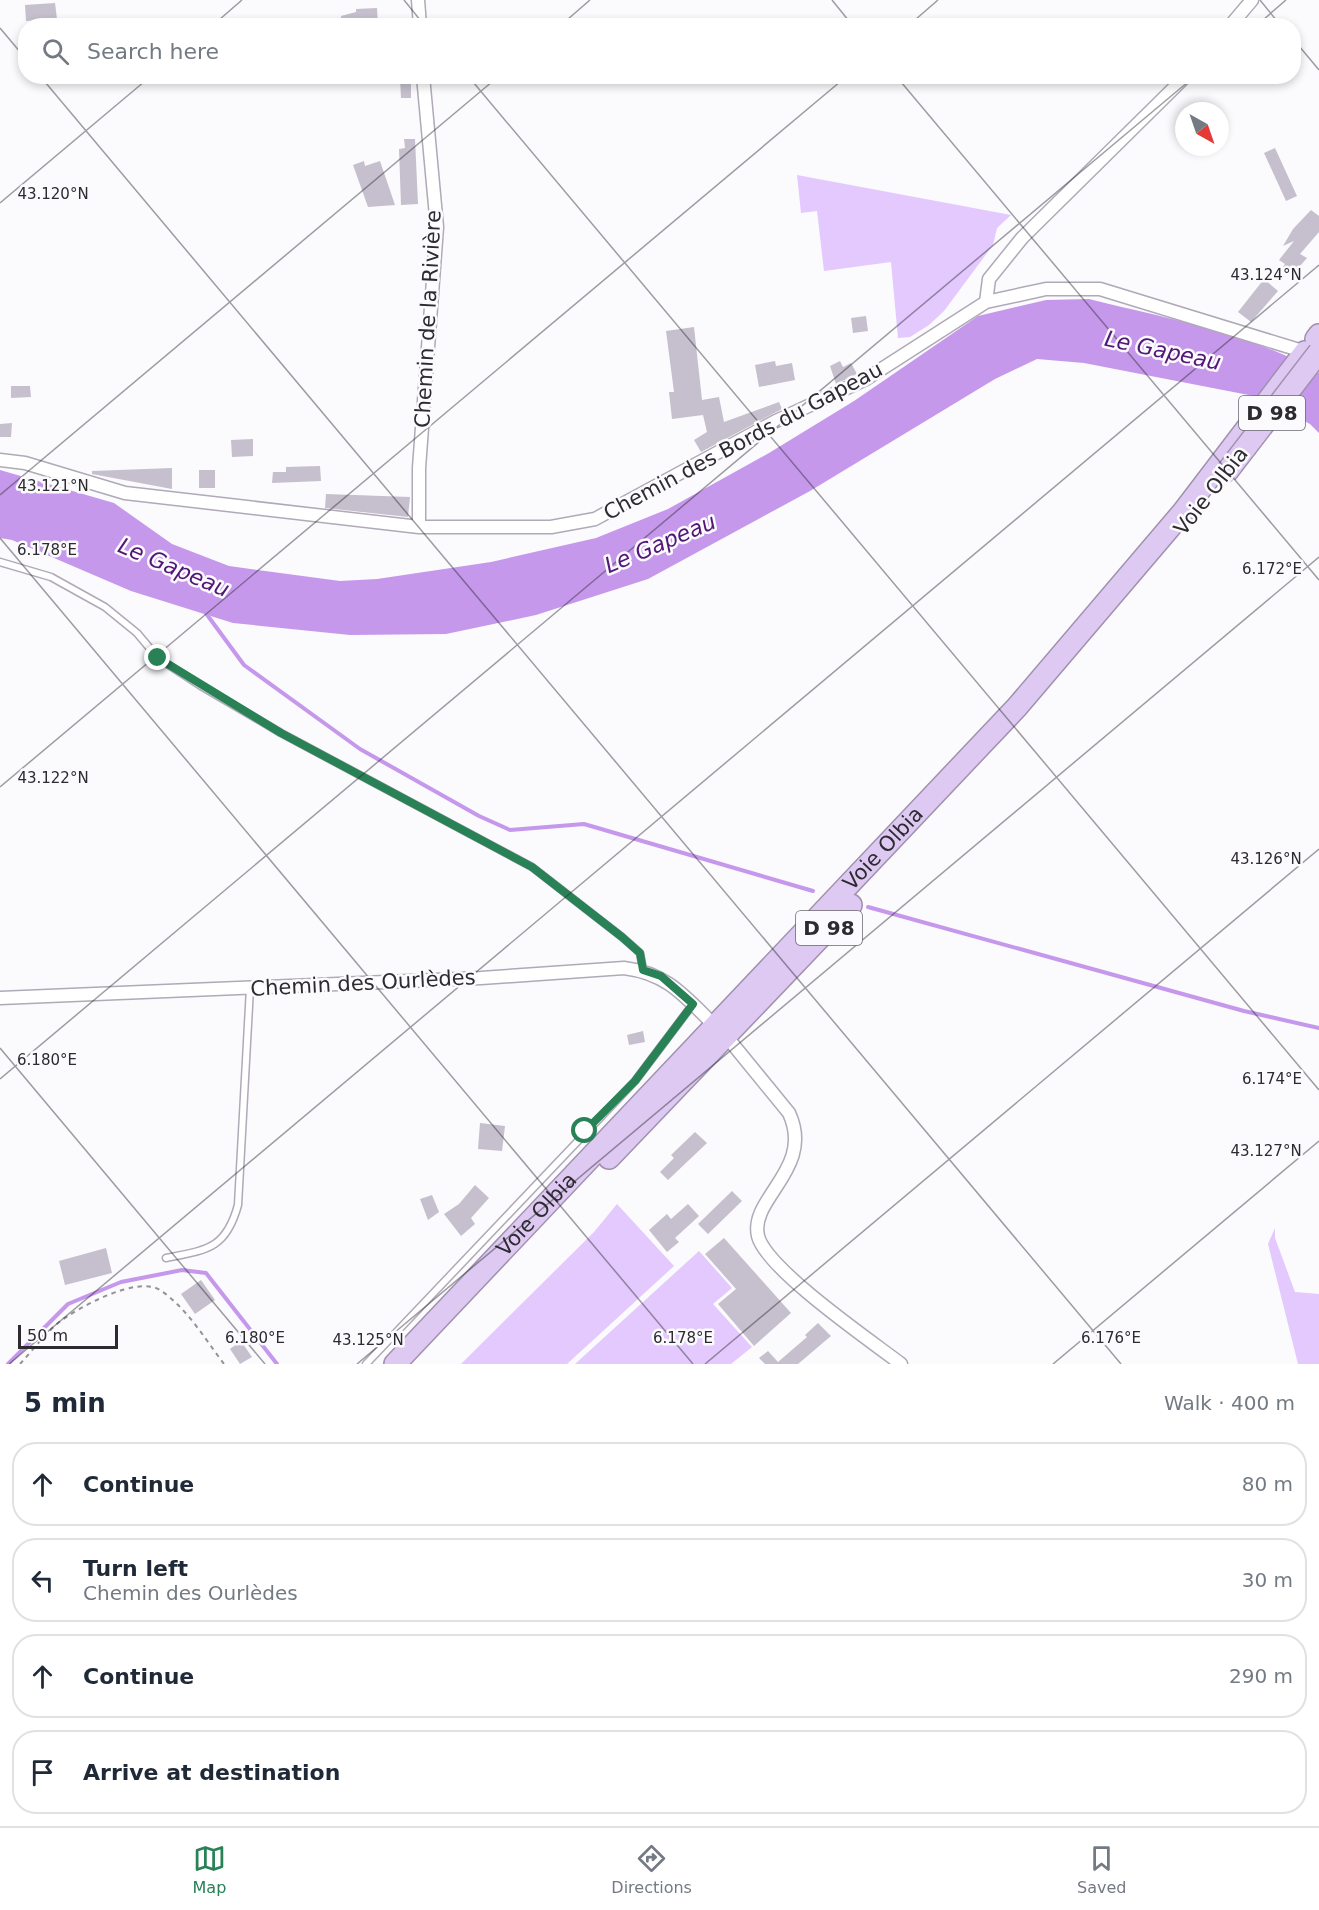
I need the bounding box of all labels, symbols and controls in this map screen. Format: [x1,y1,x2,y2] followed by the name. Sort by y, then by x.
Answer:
[18,18,1301,84] search box
[39,35,72,68] icon: search
[87,39,219,64] text: Search here
[1175,102,1229,156] north arrow
[17,185,89,203] text: 43.120°N
[410,209,446,429] street label: Chemin de la Rivière
[1230,266,1302,284] text: 43.124°N
[1102,326,1223,375] water label: Le Gapeau
[599,357,887,525] street label: Chemin des Bords du Gapeau
[1239,396,1305,430] road number: D 98
[1169,442,1253,540] street label: Voie Olbia
[17,477,89,495] text: 43.121°N
[601,509,720,578] water label: Le Gapeau
[114,533,233,602] water label: Le Gapeau
[17,541,77,559] text: 6.178°E
[1242,560,1302,578] text: 6.172°E
[144,644,170,670] route end
[17,769,89,787] text: 43.122°N
[838,802,928,895] street label: Voie Olbia
[1230,850,1302,868] text: 43.126°N
[796,911,862,945] road number: D 98
[250,965,476,1001] street label: Chemin des Ourlèdes
[17,1051,77,1069] text: 6.180°E
[1242,1070,1302,1088] text: 6.174°E
[571,1117,597,1143] route start
[1230,1142,1302,1160] text: 43.127°N
[492,1168,582,1261] street label: Voie Olbia
[18,1322,118,1350] scale bar
[27,1326,68,1345] text: 50 m
[225,1329,285,1347] text: 6.180°E
[653,1329,713,1347] text: 6.178°E
[1081,1329,1141,1347] text: 6.176°E
[332,1331,404,1349] text: 43.125°N
[24,1388,106,1418] text: 5 min
[1164,1391,1295,1415] text: Walk · 400 m
[26,1468,59,1501] icon: ahead
[83,1472,194,1497] text: Continue
[1242,1472,1293,1496] text: 80 m
[83,1556,188,1581] text: Turn left
[26,1564,59,1597] icon: left
[1242,1568,1293,1592] text: 30 m
[83,1581,298,1605] text: Chemin des Ourlèdes
[26,1660,59,1693] icon: ahead
[83,1664,194,1689] text: Continue
[1229,1664,1293,1688] text: 290 m
[26,1756,59,1789] icon: arrive
[83,1760,340,1785] text: Arrive at destination
[193,1842,226,1897] tab: Map
[611,1842,692,1897] tab: Directions
[1077,1842,1126,1897] tab: Saved

